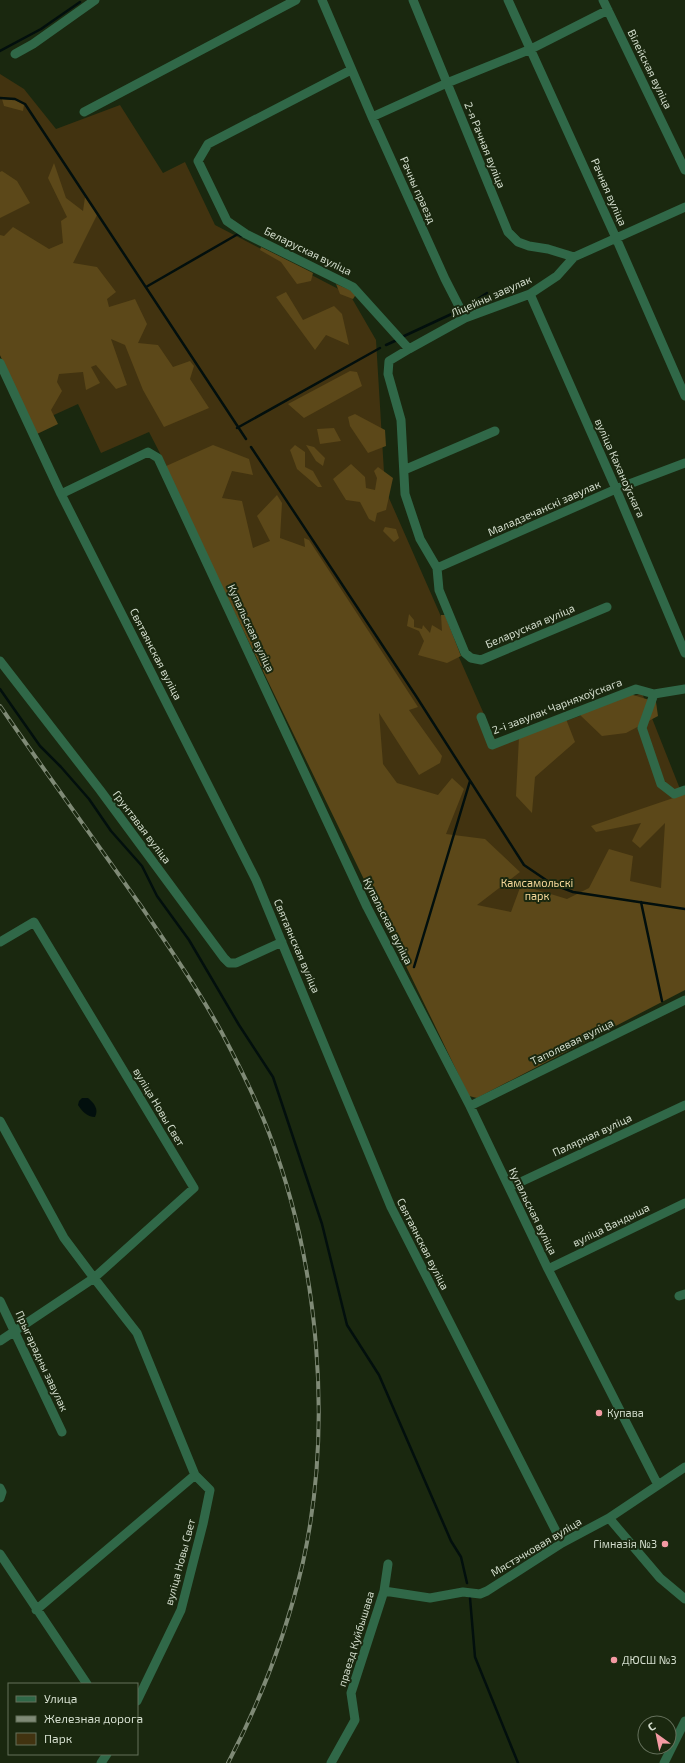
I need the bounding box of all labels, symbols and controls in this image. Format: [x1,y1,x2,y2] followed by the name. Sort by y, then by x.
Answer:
[625,27,675,111] street label: Вілейская вуліца
[461,100,509,190] street label: 2-я Рачная вуліца
[398,154,439,226] street label: Рачны праезд
[588,156,630,228] street label: Рачная вуліца
[262,224,354,278] street label: Беларуская вуліца
[449,272,534,320] street label: Ліцейны завулак
[592,416,648,520] street label: вуліца Каханоўскага
[485,477,603,539] street label: Маладзечанскі завулак
[224,582,278,674] street label: Купальская вуліца
[483,601,577,651] street label: Беларуская вуліца
[127,606,185,702] street label: Святаянская вуліца
[490,675,624,737] street label: 2-і завулак Чарняхоўскага
[110,788,174,866] street label: Грунтавая вуліца
[360,875,416,967] street label: Купальская вуліца
[501,876,573,902] park label: Камсамольскі парк
[271,897,323,995] street label: Святаянская вуліца
[528,1016,616,1068] street label: Таполевая вуліца
[130,1065,188,1149] street label: вуліца Новы Свет
[550,1110,634,1160] street label: Палярная вуліца
[506,1165,560,1257] street label: Купальская вуліца
[394,1196,452,1292] street label: Святаянская вуліца
[570,1200,652,1250] street label: вуліца Вандыша
[12,1308,72,1414] street label: Прыгарадны завулак
[607,1406,644,1420] place label: Купава
[594,1408,604,1418] marker: Купава
[488,1514,584,1580] street label: Мястэчковая вуліца
[162,1517,198,1607] street label: вуліца Новы Свет
[593,1537,657,1550] place label: Гімназія №3
[660,1539,670,1549] marker: Гімназія №3
[335,1590,377,1688] street label: праезд Куйбышава
[622,1653,677,1666] place label: ДЮСШ №3
[609,1655,619,1665] marker: ДЮСШ №3
[8,1683,138,1755] legend
[44,1691,77,1705] text: Улица
[44,1711,143,1725] text: Железная дорога
[637,1715,677,1755] north arrow
[645,1719,658,1733] text: С
[44,1731,73,1745] text: Парк

